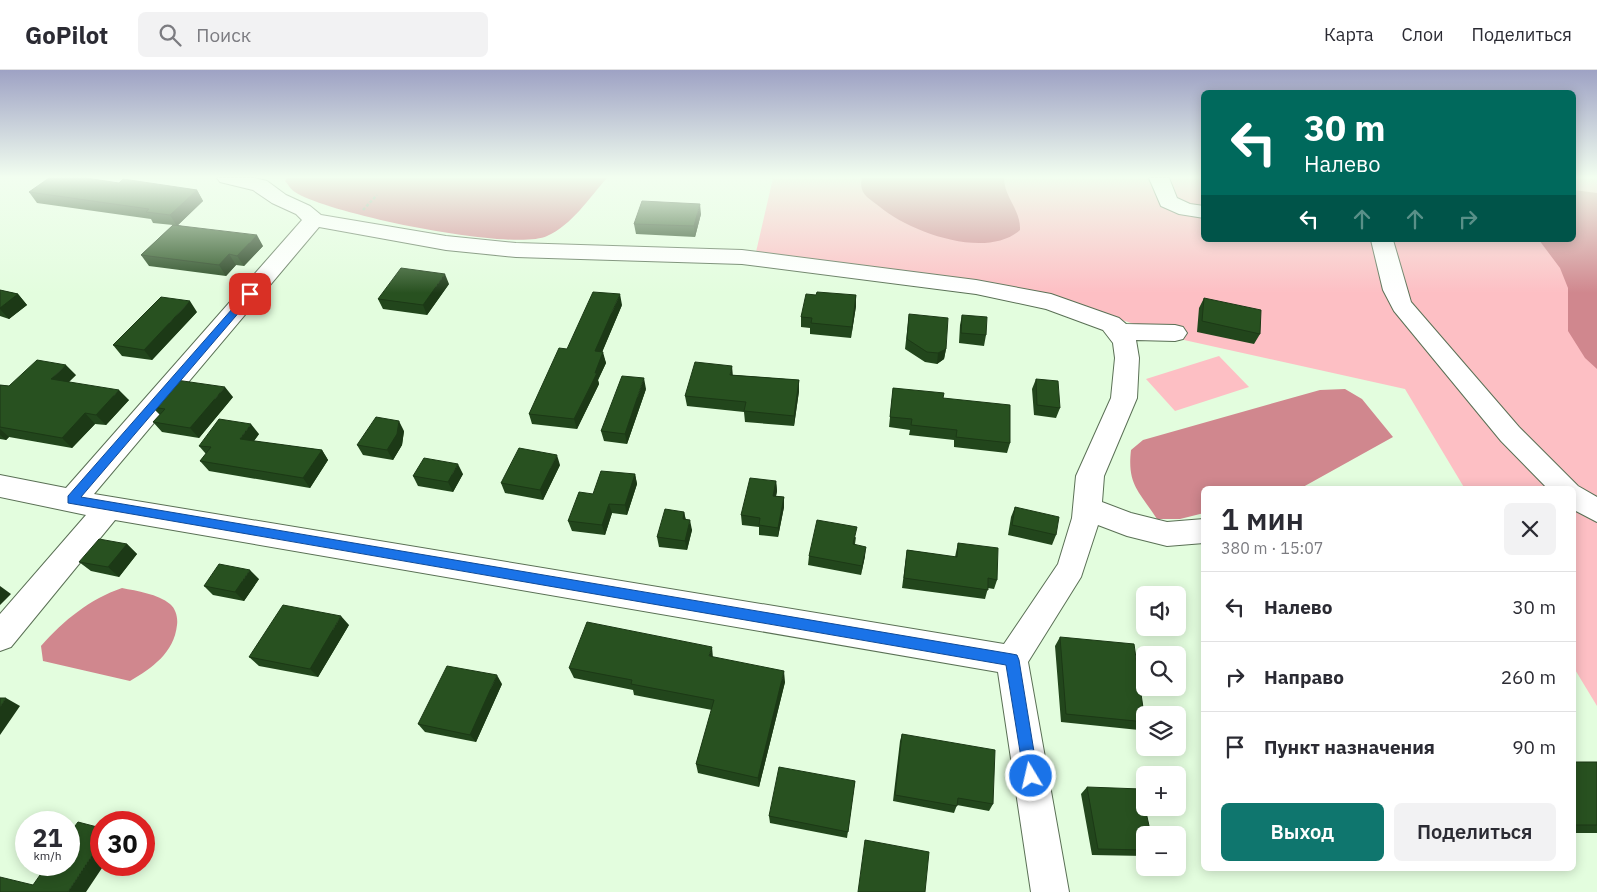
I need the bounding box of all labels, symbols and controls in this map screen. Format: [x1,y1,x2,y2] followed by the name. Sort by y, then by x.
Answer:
[138,12,488,57] search box
[25,19,108,51] text: GoPilot
[156,21,184,49] icon: search
[196,23,251,47] text: Поиск
[1324,23,1374,46] text: Карта
[1402,23,1444,46] text: Слои
[1472,23,1572,46] text: Поделиться
[1304,105,1386,151] text: 30 m
[1221,110,1286,175] icon: left
[1304,149,1381,178] text: Налево
[1295,205,1323,233] icon: left
[1348,205,1376,233] icon: ahead
[1401,205,1429,233] icon: ahead
[1454,205,1482,233] icon: right
[229,273,271,315] pin
[236,280,264,308] icon: arrive
[1221,499,1304,538] text: 1 мин
[1504,503,1556,555] button: close
[1221,538,1323,558] text: 380 m · 15:07
[1136,586,1186,876] map controls
[1136,586,1186,636] button: sound
[1221,593,1249,621] icon: left
[1264,595,1333,619] text: Налево
[1512,595,1556,619] text: 30 m
[1136,646,1186,696] button: search
[1221,663,1249,691] icon: right
[1264,665,1344,689] text: Направо
[1501,665,1556,689] text: 260 m
[1136,706,1186,756] button: layers
[1221,733,1249,761] icon: arrive
[1264,735,1435,759] text: Пункт назначения
[1512,735,1556,759] text: 90 m
[1004,749,1056,801] position arrow
[1136,766,1186,816] button: +
[1221,803,1384,861] button: Выход
[1394,803,1556,861] button: Поделиться
[90,811,155,876] speed limit sign: 30
[32,821,63,854] text: 21
[1136,826,1186,876] button: −
[33,848,62,863] text: km/h

